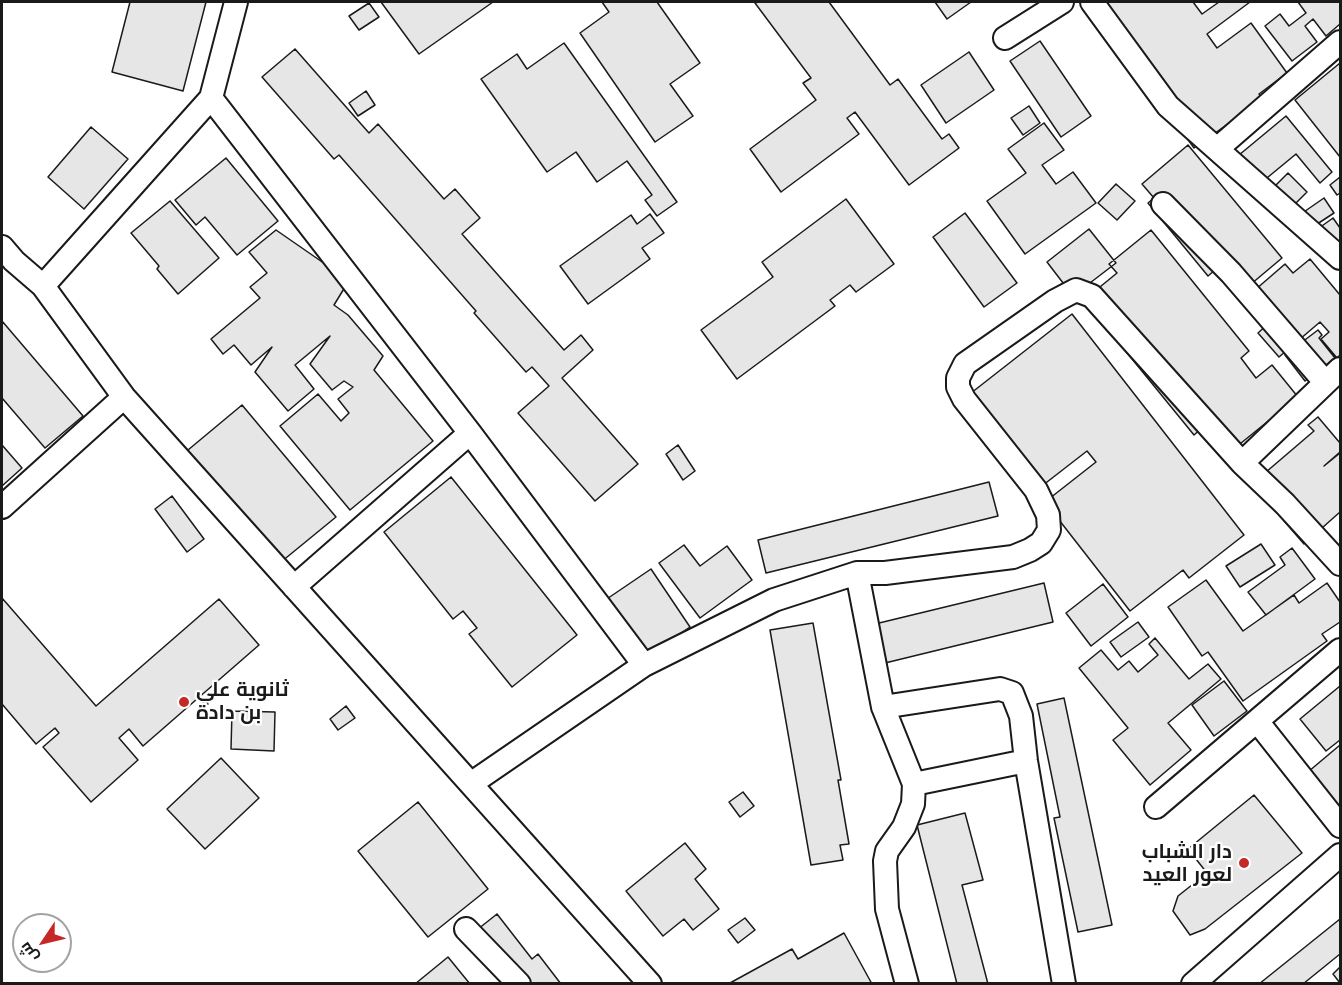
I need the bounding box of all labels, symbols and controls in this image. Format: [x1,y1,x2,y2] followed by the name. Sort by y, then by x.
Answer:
[196,678,289,725] place label: ثانوية علي بن دادة
[177,695,191,709] marker: ثانوية علي بن دادة
[1142,840,1232,887] place label: دار الشباب لعور العيد
[1237,856,1251,870] marker: دار الشباب لعور العيد
[12,913,72,973] north arrow
[15,939,42,966] text: ش

